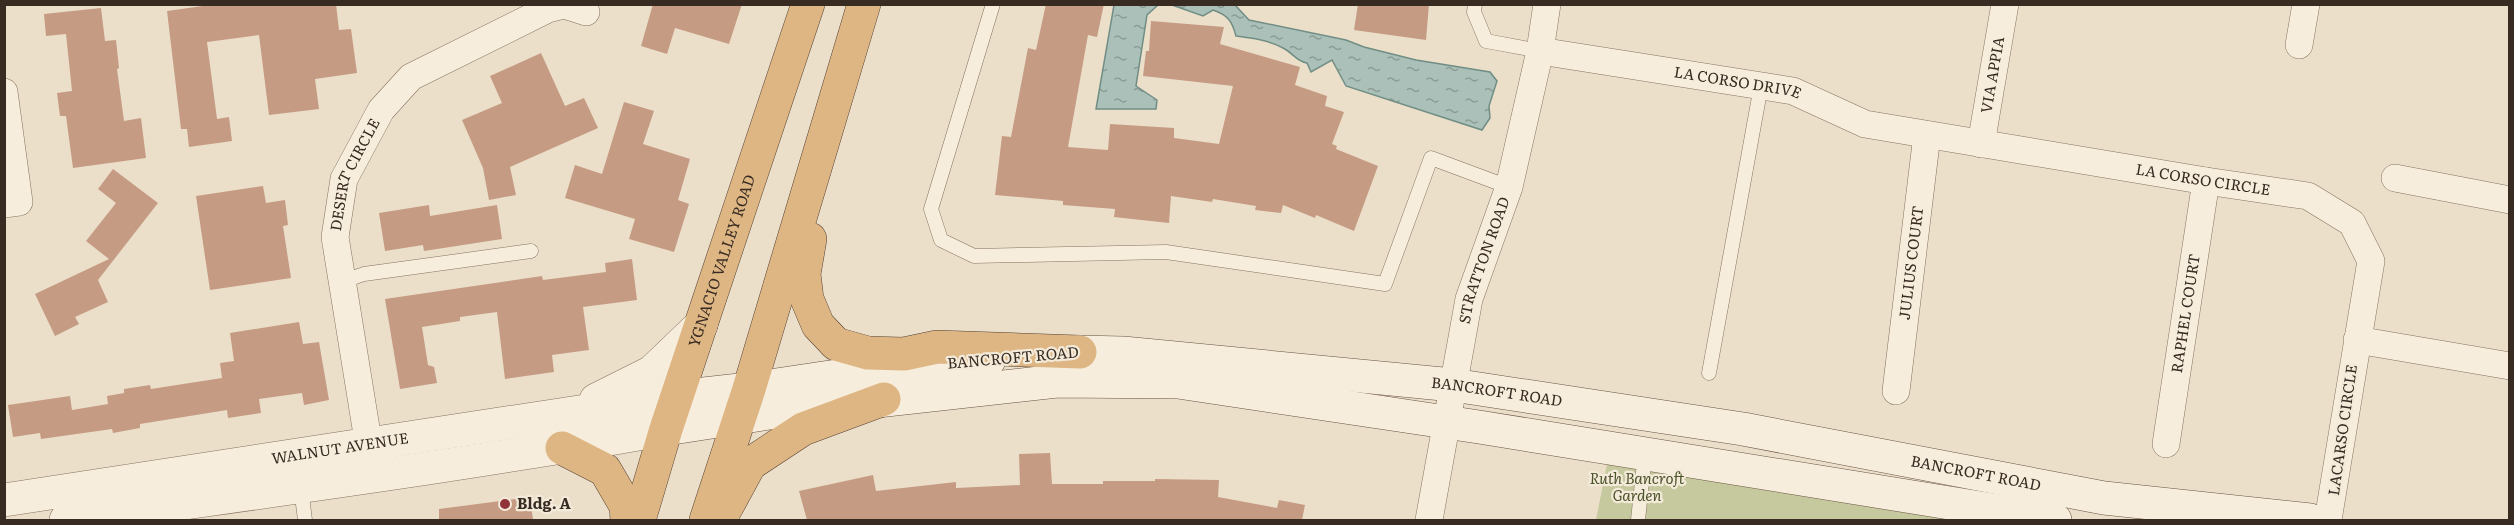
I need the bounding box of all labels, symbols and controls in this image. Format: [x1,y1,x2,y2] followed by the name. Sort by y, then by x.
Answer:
[1973,35,2009,115] street label: VIA APPIA
[1672,59,1806,104] street label: LA CORSO DRIVE
[323,114,385,233] street label: DESERT CIRCLE
[2134,156,2272,200] street label: LA CORSO CIRCLE
[681,171,760,350] street label: YGNACIO VALLEY ROAD
[1452,193,1515,325] street label: STRATTON ROAD
[1892,204,1928,321] street label: JULIUS COURT
[2164,252,2205,374] street label: RAPHEL COURT
[946,339,1080,374] street label: BANCROFT ROAD
[2321,363,2362,497] street label: LACARSO CIRCLE
[1430,370,1564,411] street label: BANCROFT ROAD
[270,425,410,469] street label: WALNUT AVENUE
[1909,448,2043,496] street label: BANCROFT ROAD
[1589,466,1685,506] park label: Ruth Bancroft Garden
[517,491,572,514] place label: Bldg. A
[498,497,512,511] marker: Bldg. A

